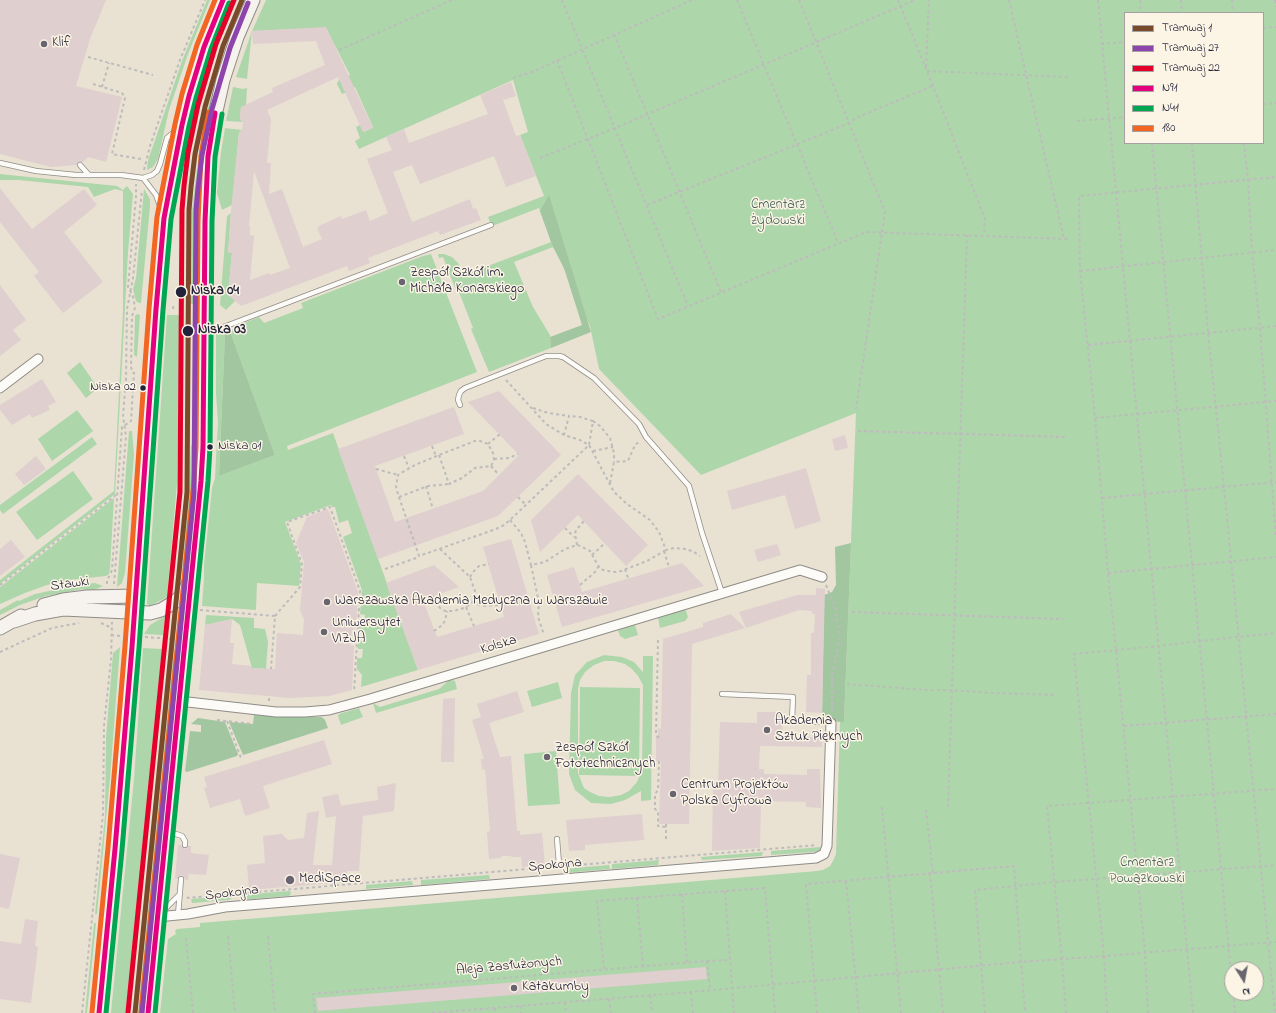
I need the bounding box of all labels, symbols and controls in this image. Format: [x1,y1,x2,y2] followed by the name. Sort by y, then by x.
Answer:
[1124,12,1264,144] legend
[1162,19,1212,37] text: Tramwaj 1
[52,36,70,52] place label: Klif
[39,39,49,49] marker: Klif
[1162,39,1219,57] text: Tramwaj 27
[1162,59,1220,77] text: Tramwaj 22
[1162,79,1178,97] text: N91
[1162,99,1179,117] text: N41
[1162,119,1176,137] text: 180
[751,198,805,230] park label: Cmentarz żydowski
[410,266,524,298] place label: Zespół Szkół im. Michała Konarskiego
[397,277,407,287] marker: Zespół Szkół im. Michała Konarskiego
[191,284,239,300] place label: Niska 04
[174,285,188,299] marker: Niska 04
[198,323,246,339] place label: Niska 03
[181,324,195,338] marker: Niska 03
[90,380,136,396] place label: Niska 02
[138,383,148,393] marker: Niska 02
[218,439,261,455] place label: Niska 01
[205,442,215,452] marker: Niska 01
[50,574,90,596] street label: Stawki
[335,594,608,610] place label: Warszawska Akademia Medyczna w Warszawie
[322,597,332,607] marker: Warszawska Akademia Medyczna w Warszawie
[332,616,401,648] place label: Uniwersytet VIZJA
[319,627,329,637] marker: Uniwersytet VIZJA
[479,633,519,659] street label: Kolska
[775,714,862,746] place label: Akademia Sztuk Pięknych
[762,725,772,735] marker: Akademia Sztuk Pięknych
[555,741,655,774] place label: Zespół Szkół Fototechnicznych
[542,752,552,762] marker: Zespół Szkół Fototechnicznych
[681,778,788,810] place label: Centrum Projektów Polska Cyfrowa
[668,789,678,799] marker: Centrum Projektów Polska Cyfrowa
[527,855,583,877] street label: Spokojna
[1109,856,1185,888] park label: Cmentarz Powązkowski
[299,872,361,888] place label: MediSpace
[284,874,296,886] marker: MediSpace
[204,882,260,906] street label: Spokojna
[455,954,563,980] street label: Aleja Zasłużonych
[1224,961,1264,1001] north arrow
[522,980,589,996] place label: Katakumby
[509,983,519,993] marker: Katakumby
[1241,983,1251,1000] text: N

